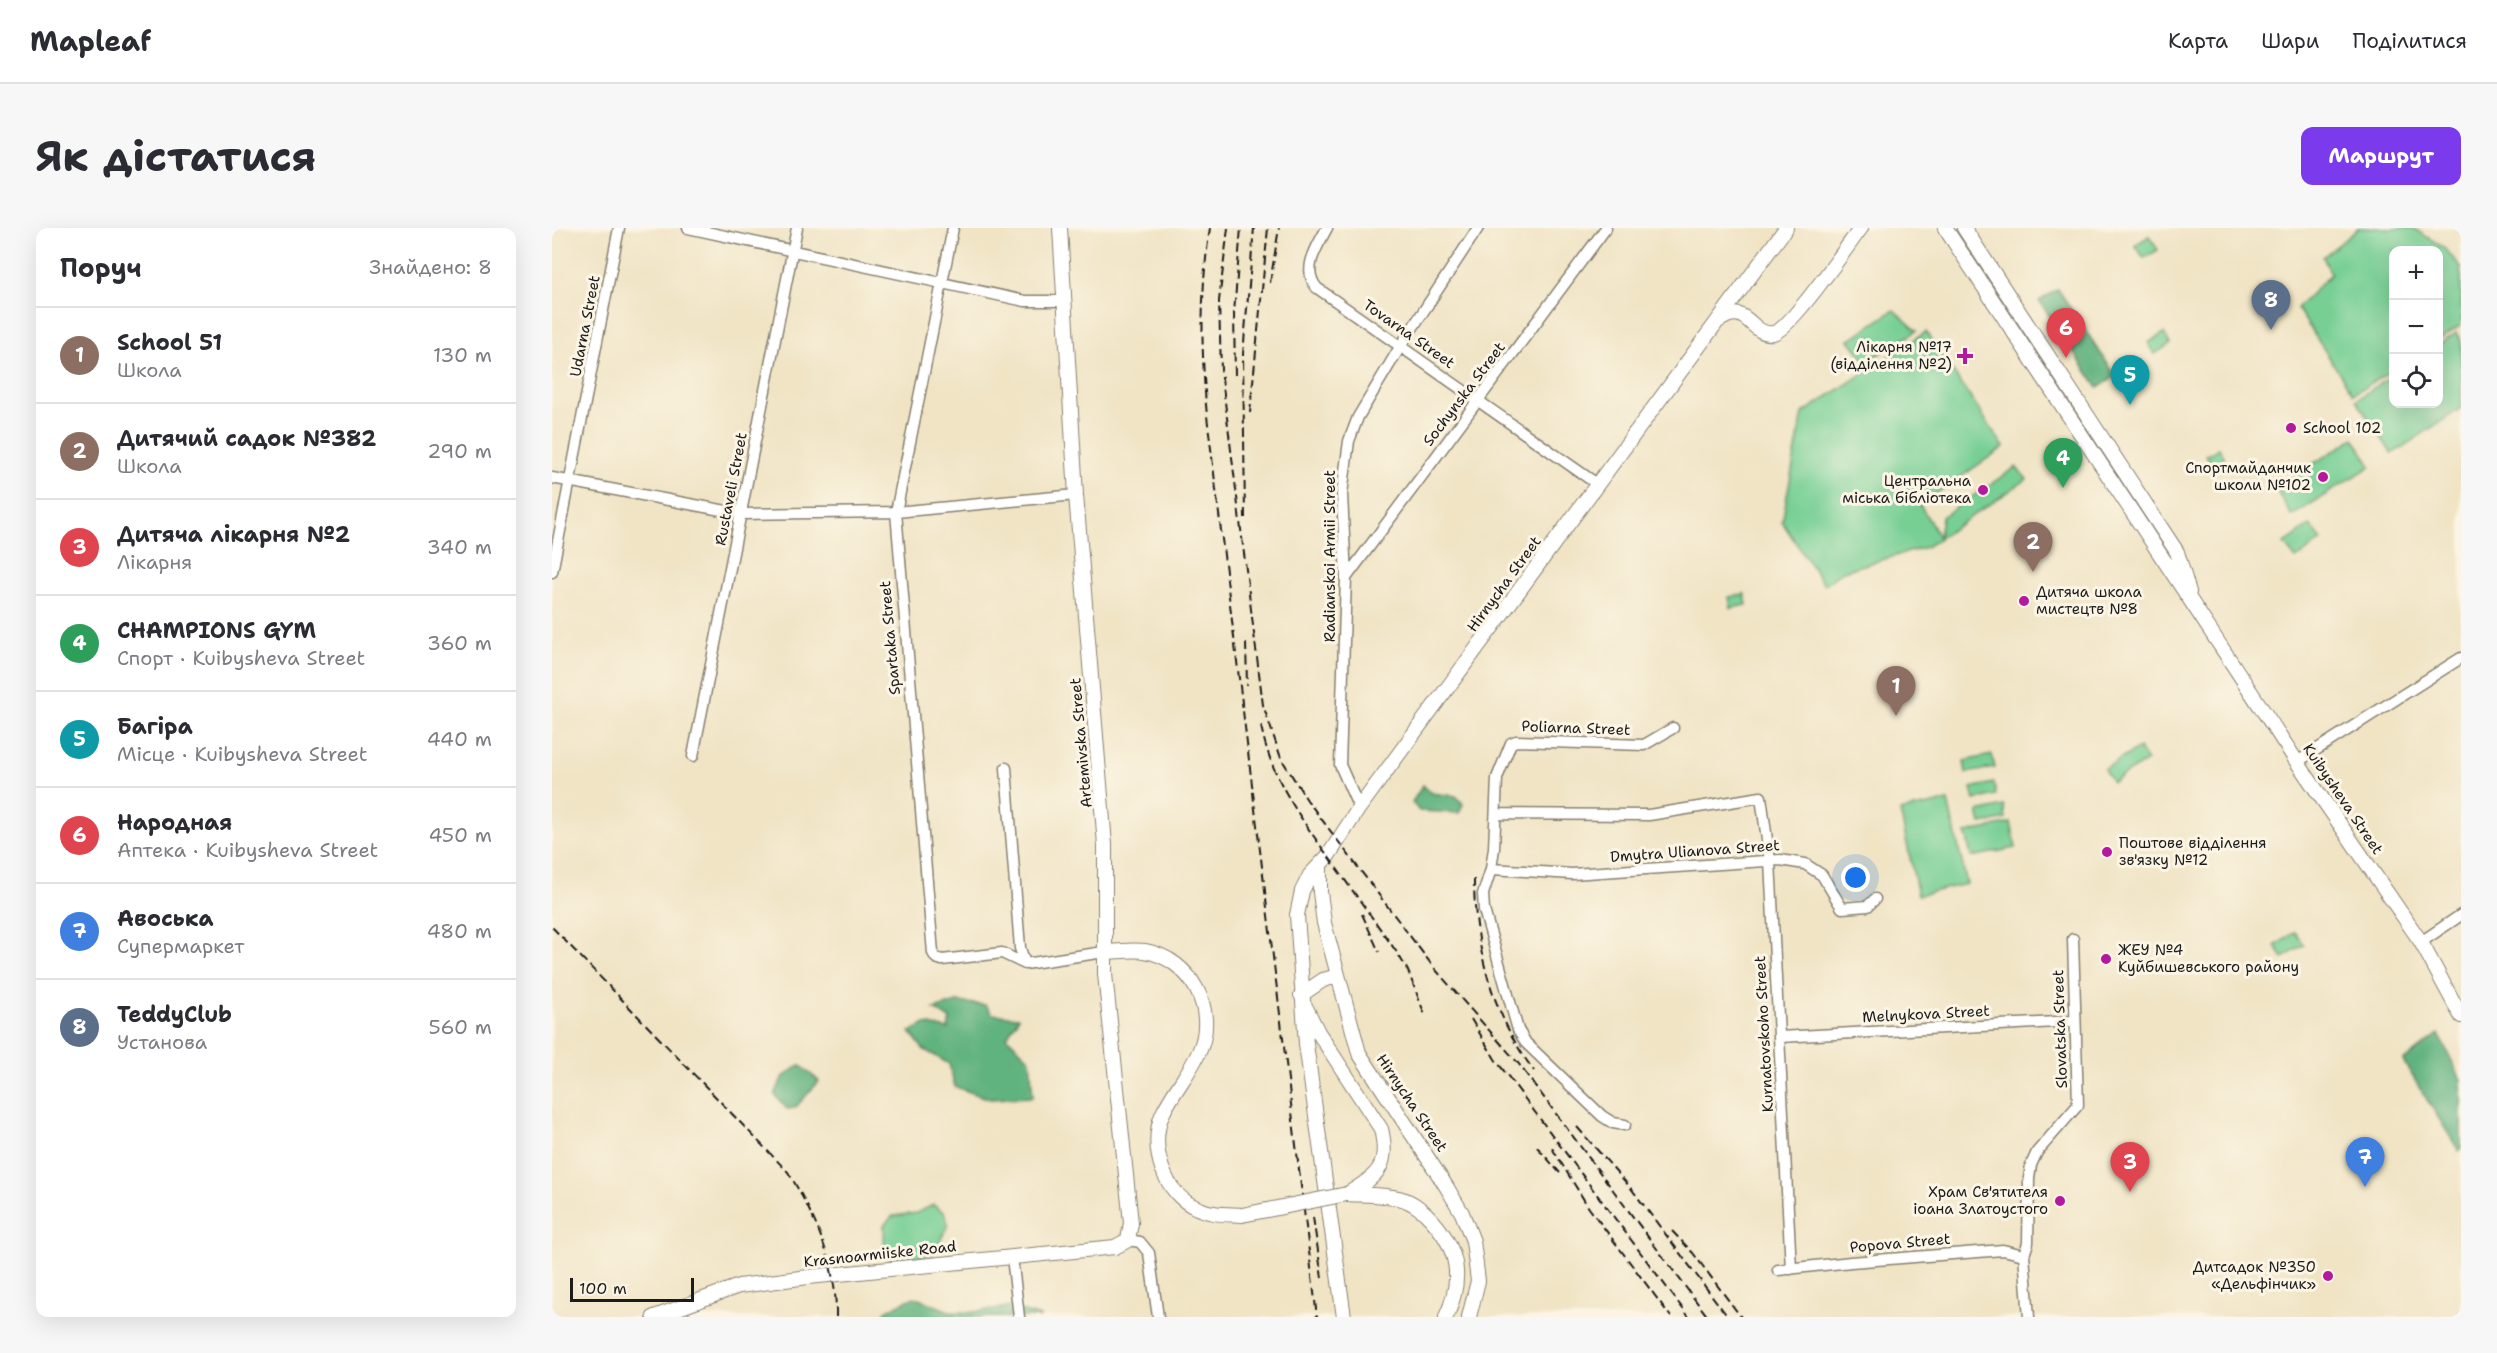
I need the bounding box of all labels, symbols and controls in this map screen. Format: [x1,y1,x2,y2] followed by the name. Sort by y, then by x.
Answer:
[30,22,151,60] text: Mapleaf
[2168,27,2228,55] text: Карта
[2261,27,2319,55] text: Шари
[2352,27,2467,55] text: Поділитися
[2301,127,2461,185] button: Маршрут
[36,128,316,184] text: Як дістатися
[2389,246,2443,408] map controls
[2389,246,2443,300] button: +
[60,250,142,285] text: Поруч
[369,254,492,280] text: Знайдено: 8
[565,274,605,378] street label: Udarna Street
[2252,280,2290,330] pin: 8
[1359,295,1459,373] street label: Tovarna Street
[2389,300,2443,354] button: −
[2046,308,2086,358] pin: 6
[117,328,222,357] text: School 51
[1830,337,1952,374] place label: Лікарня №17 (відділення №2)
[1418,338,1510,450] street label: Sochynska Street
[75,342,84,368] text: 1
[433,342,492,368] text: 130 m
[1956,347,1974,365] marker: Лікарня №17 (відділення №2)
[2389,354,2443,408] button: locate
[2110,356,2150,405] pin: 5
[117,357,182,383] text: Школа
[2303,418,2381,438] place label: School 102
[2284,421,2298,435] marker: School 102
[117,424,376,453] text: Дитячий садок №382
[710,431,752,547] street label: Rustaveli Street
[73,438,87,464] text: 2
[427,438,492,464] text: 290 m
[2044,438,2082,488] pin: 4
[117,453,182,479] text: Школа
[2185,458,2311,495] place label: Спортмайданчик школи №102
[1320,470,1340,642] street label: Radianskoi Armii Street
[2316,470,2330,484] marker: Спортмайданчик школи №102
[1842,471,1972,508] place label: Центральна міська бібліотека
[1976,483,1990,497] marker: Центральна міська бібліотека
[117,520,350,549] text: Дитяча лікарня №2
[2014,522,2052,572] pin: 2
[1462,532,1546,636] street label: Hirnycha Street
[73,534,87,560] text: 3
[427,534,492,560] text: 340 m
[117,549,192,575] text: Лікарня
[875,580,905,696] street label: Spartaka Street
[2036,582,2142,619] place label: Дитяча школа мистецтв №8
[2017,594,2031,608] marker: Дитяча школа мистецтв №8
[117,616,316,645] text: CHAMPIONS GYM
[73,630,87,656] text: 4
[427,630,492,656] text: 360 m
[117,645,365,671] text: Спорт · Kuibysheva Street
[1876,666,1916,716] pin: 1
[1065,677,1097,809] street label: Artemivska Street
[117,712,193,741] text: Багіра
[1521,716,1631,740] street label: Poliarna Street
[73,726,86,752] text: 5
[427,726,492,752] text: 440 m
[2298,740,2388,858] street label: Kuibysheva Street
[117,741,367,767] text: Місце · Kuibysheva Street
[117,808,232,837] text: Народная
[73,822,87,848] text: 6
[428,822,492,848] text: 450 m
[2119,833,2267,870] place label: Поштове відділення зв'язку №12
[1609,835,1781,867] street label: Dmytra Ulianova Street
[117,837,378,863] text: Аптека · Kuibysheva Street
[2100,845,2114,859] marker: Поштове відділення зв'язку №12
[1841,863,1870,892] your location
[117,904,213,933] text: Авоська
[73,918,87,944] text: 7
[427,918,492,944] text: 480 m
[117,933,244,959] text: Супермаркет
[2118,940,2299,977] place label: ЖЕУ №4 Куйбишевського району
[2099,952,2113,966] marker: ЖЕУ №4 Куйбишевського району
[1750,955,1778,1113] street label: Kurnatovskoho Street
[2048,969,2072,1089] street label: Slovatska Street
[117,1000,232,1029] text: TeddyClub
[1862,1001,1990,1027] street label: Melnykova Street
[73,1014,87,1040] text: 8
[429,1014,492,1040] text: 560 m
[117,1029,207,1055] text: Установа
[1372,1050,1452,1156] street label: Hirnycha Street
[2346,1138,2384,1187] pin: 7
[2110,1142,2150,1192] pin: 3
[1913,1182,2048,1219] place label: Храм Св'ятителя іоана Златоустого
[2053,1194,2067,1208] marker: Храм Св'ятителя іоана Златоустого
[1849,1229,1951,1257] street label: Popova Street
[803,1236,958,1272] street label: Krasnoarmiiske Road
[2193,1257,2316,1294] place label: Дитсадок №350 «Дельфінчик»
[2321,1269,2335,1283] marker: Дитсадок №350 «Дельфінчик»
[570,1275,694,1302] scale bar
[579,1278,627,1299] text: 100 m

